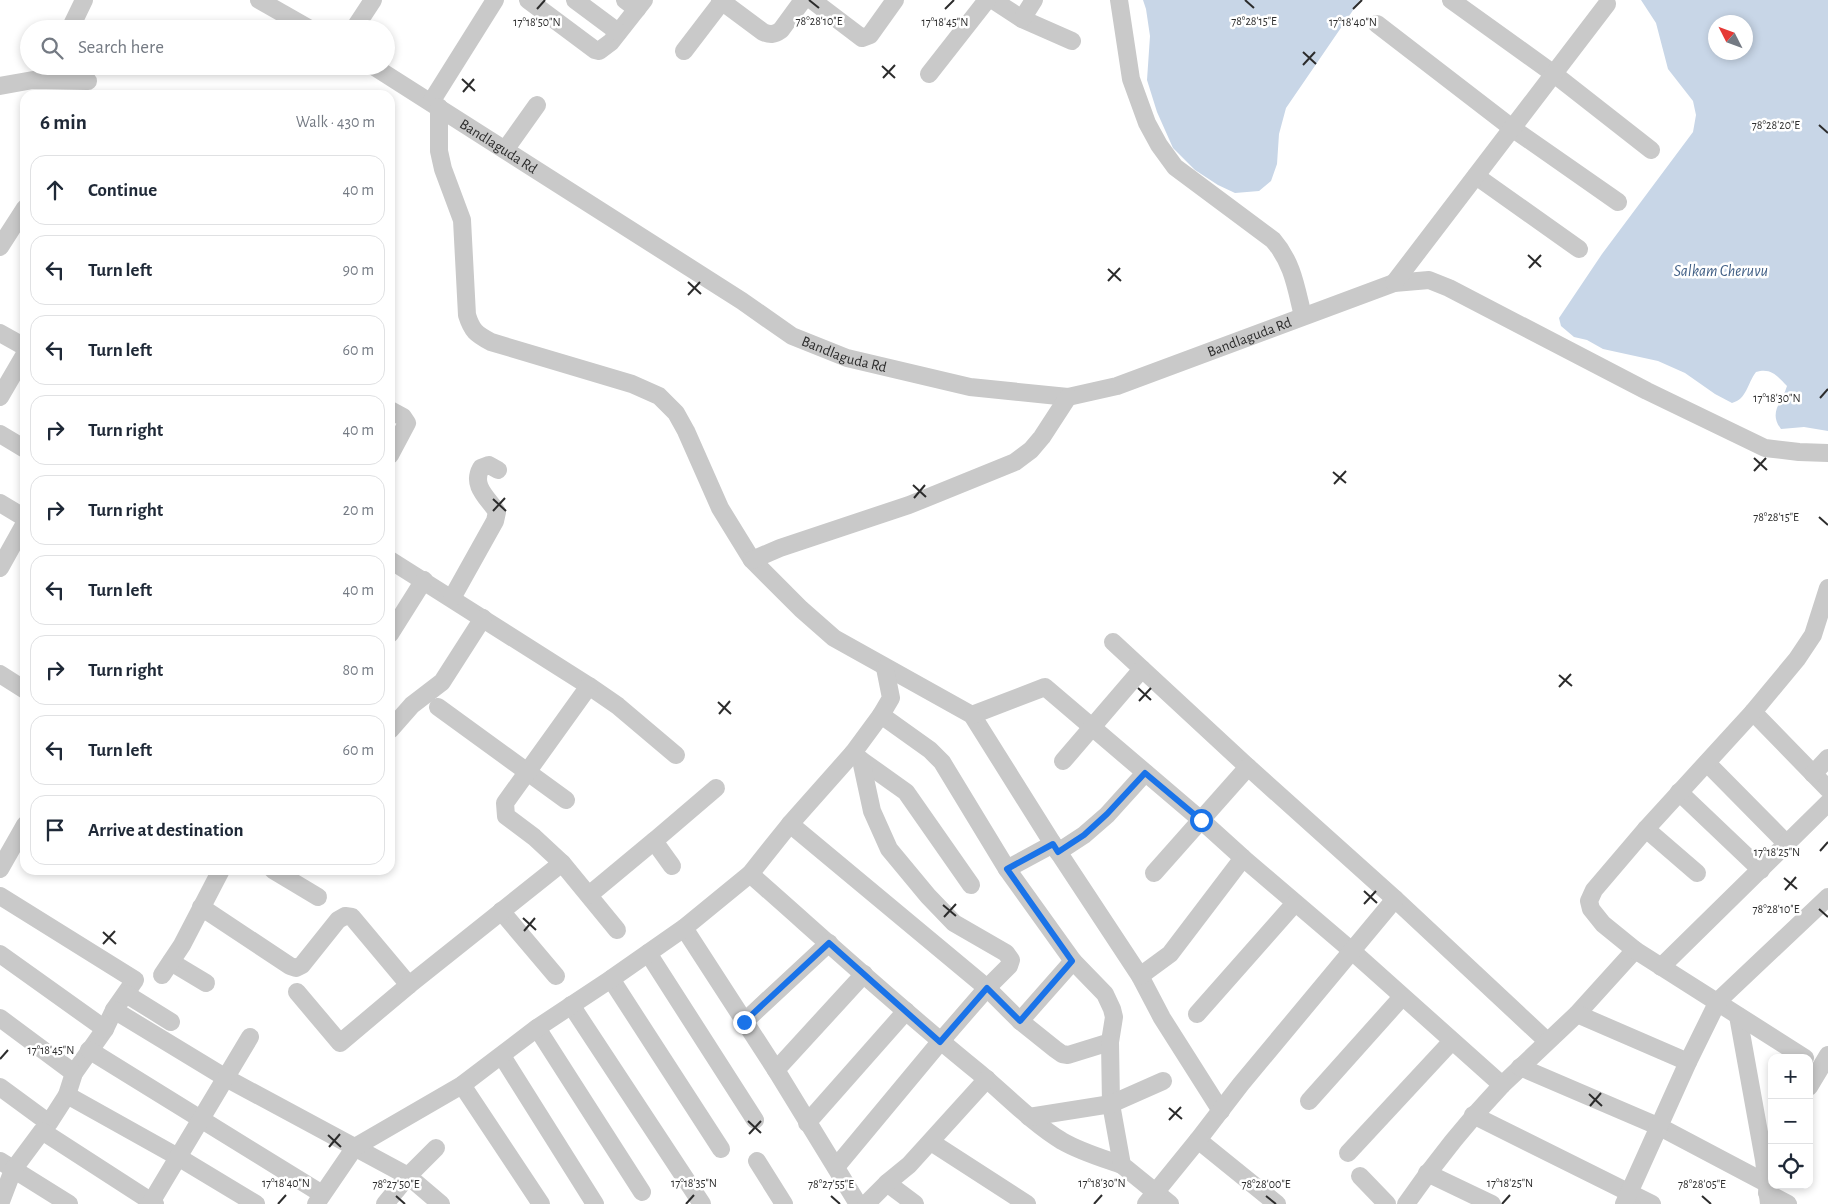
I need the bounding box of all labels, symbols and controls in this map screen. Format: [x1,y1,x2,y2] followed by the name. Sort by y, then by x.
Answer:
[796,15,843,27] text: 78°28'10"E
[1231,15,1277,27] text: 78°28'15"E
[1708,15,1753,60] north arrow
[513,16,561,28] text: 17°18'50"N
[922,16,968,28] text: 17°18'45"N
[1329,16,1377,28] text: 17°18'40"N
[20,20,395,75] search box
[38,34,66,62] icon: search
[78,38,164,57] text: Search here
[40,112,87,133] text: 6 min
[296,114,375,130] text: Walk · 430 m
[457,116,540,176] street label: Bandlaguda Rd
[1752,119,1800,131] text: 78°28'20"E
[41,176,69,204] icon: ahead
[88,181,157,200] text: Continue
[342,182,374,198] text: 40 m
[41,256,69,284] icon: left
[88,261,152,280] text: Turn left
[343,262,374,278] text: 90 m
[1674,263,1768,279] water label: Salkam Cheruvu
[1205,314,1294,359] street label: Bandlaguda Rd
[800,333,888,375] street label: Bandlaguda Rd
[41,336,69,364] icon: left
[88,341,152,360] text: Turn left
[343,342,374,358] text: 60 m
[1753,392,1801,404] text: 17°18'30"N
[41,416,69,444] icon: right
[88,421,163,440] text: Turn right
[342,422,374,438] text: 40 m
[41,496,69,524] icon: right
[88,501,163,520] text: Turn right
[343,502,374,518] text: 20 m
[1753,511,1799,523] text: 78°28'15"E
[41,576,69,604] icon: left
[88,581,152,600] text: Turn left
[342,582,374,598] text: 40 m
[41,656,69,684] icon: right
[88,661,163,680] text: Turn right
[343,662,374,678] text: 80 m
[41,736,69,764] icon: left
[88,741,152,760] text: Turn left
[343,742,374,758] text: 60 m
[1190,809,1213,832] route start
[41,816,69,844] icon: arrive
[88,821,244,840] text: Arrive at destination
[1754,846,1800,858] text: 17°18'25"N
[1753,903,1800,915] text: 78°28'10"E
[733,1011,756,1034] route end
[28,1044,74,1056] text: 17°18'45"N
[1768,1054,1813,1189] map controls
[1768,1054,1813,1099] button: +
[1768,1099,1813,1144] button: −
[1768,1144,1813,1189] button: locate
[262,1177,310,1189] text: 17°18'40"N
[671,1177,717,1189] text: 17°18'35"N
[1078,1177,1126,1189] text: 17°18'30"N
[1487,1177,1533,1189] text: 17°18'25"N
[372,1178,420,1190] text: 78°27'50"E
[808,1178,854,1190] text: 78°27'55"E
[1241,1178,1291,1190] text: 78°28'00"E
[1678,1178,1726,1190] text: 78°28'05"E

